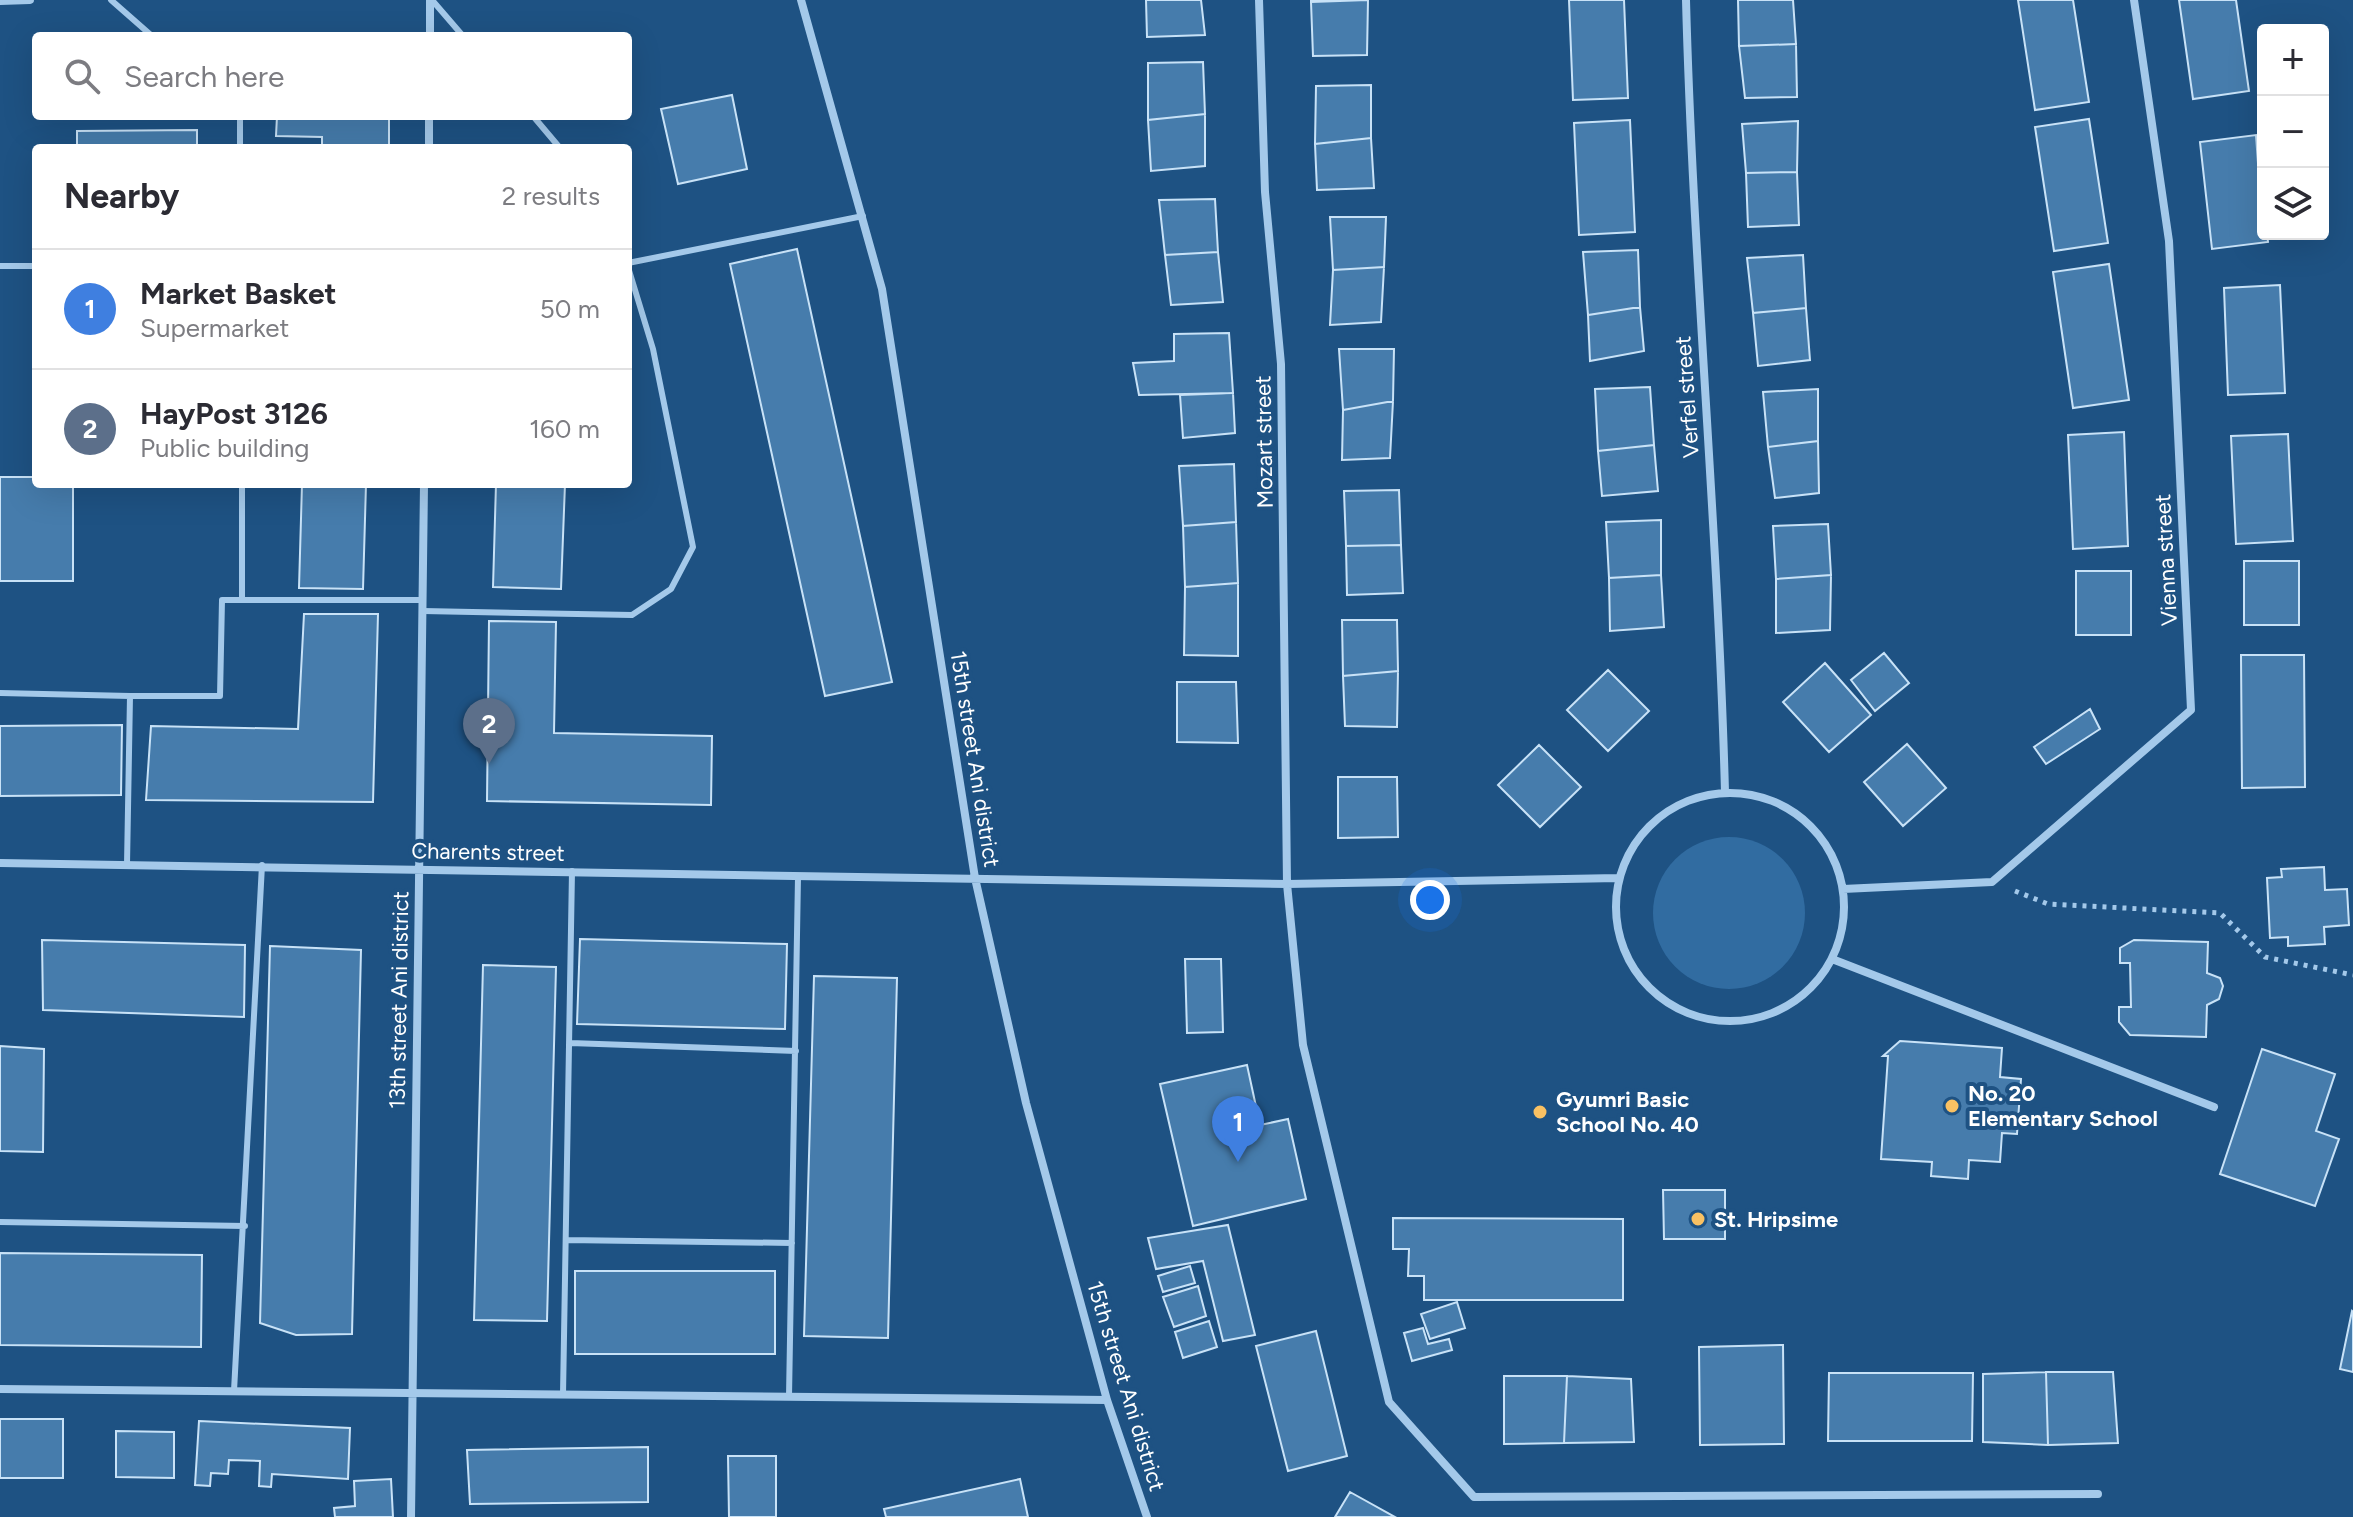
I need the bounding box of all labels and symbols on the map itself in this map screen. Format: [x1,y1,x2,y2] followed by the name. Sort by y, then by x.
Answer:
[1669,335,1705,459] street label: Verfel street
[1249,375,1279,509] street label: Mozart street
[2149,493,2183,627] street label: Vienna street
[945,649,1005,869] street label: 15th street Ani district
[463,698,515,764] pin: 2
[411,837,565,867] street label: Charents street
[1410,880,1450,920] your location
[384,891,414,1109] street label: 13th street Ani district
[1968,1080,2158,1132] place label: No. 20 Elementary School
[1556,1086,1699,1138] place label: Gyumri Basic School No. 40
[1212,1096,1264,1162] pin: 1
[1943,1097,1961,1115] marker: No. 20 Elementary School
[1531,1103,1549,1121] marker: Gyumri Basic School No. 40
[1714,1206,1838,1233] place label: St. Hripsime
[1689,1210,1707,1228] marker: St. Hripsime
[1081,1278,1171,1494] street label: 15th street Ani district

